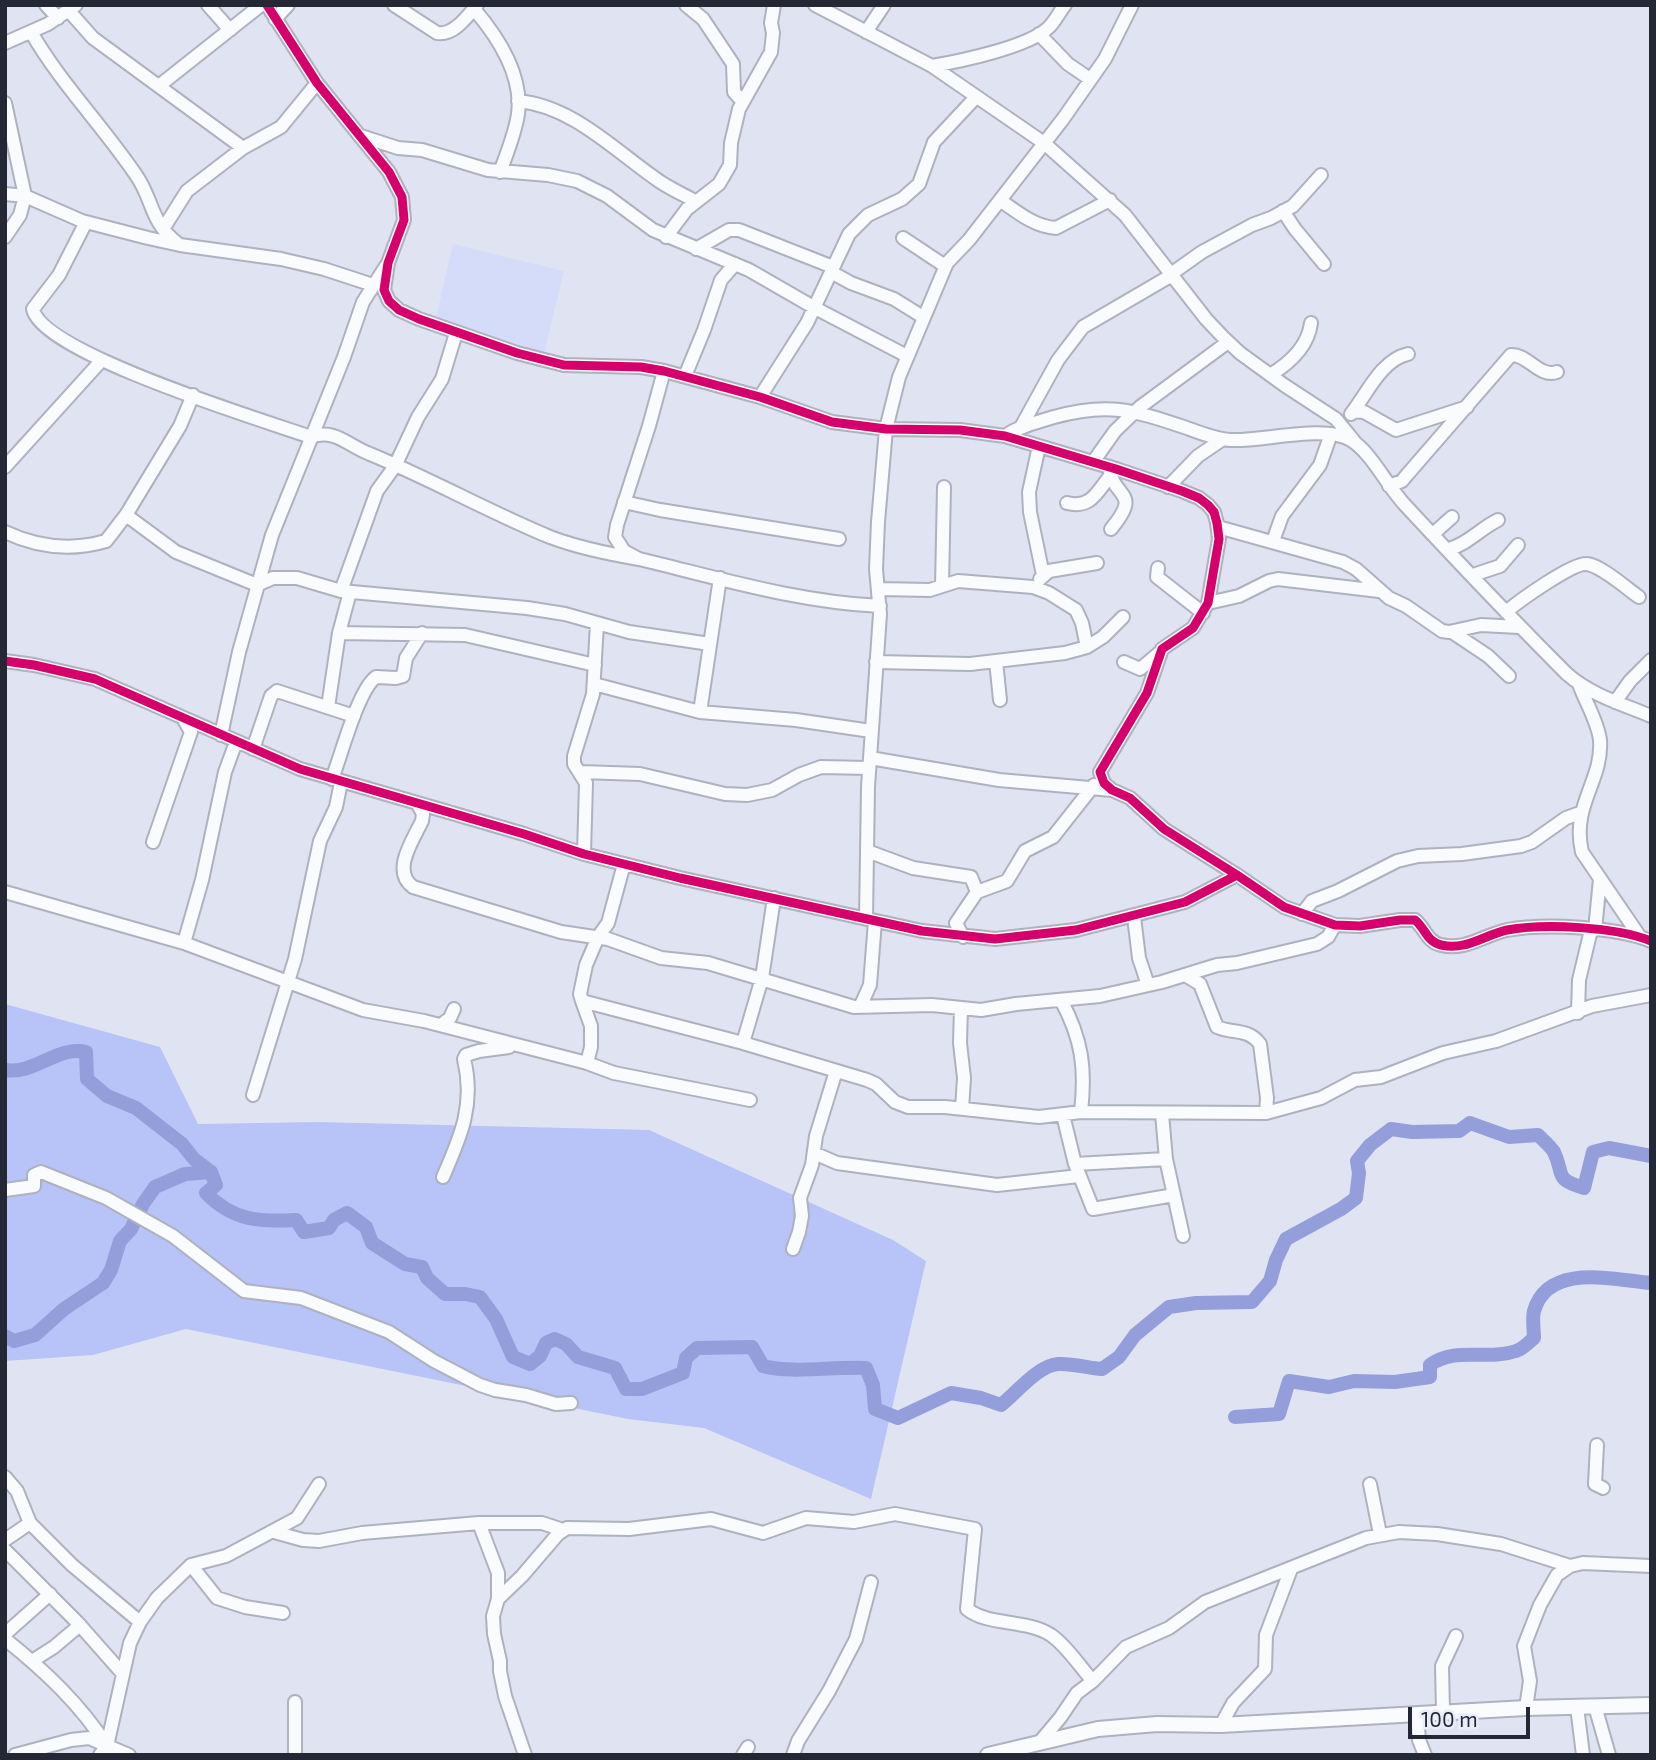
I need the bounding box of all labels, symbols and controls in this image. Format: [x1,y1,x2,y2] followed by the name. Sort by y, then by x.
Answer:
[1411,1694,1534,1738] scale bar
[1421,1706,1478,1731] text: 100 m

